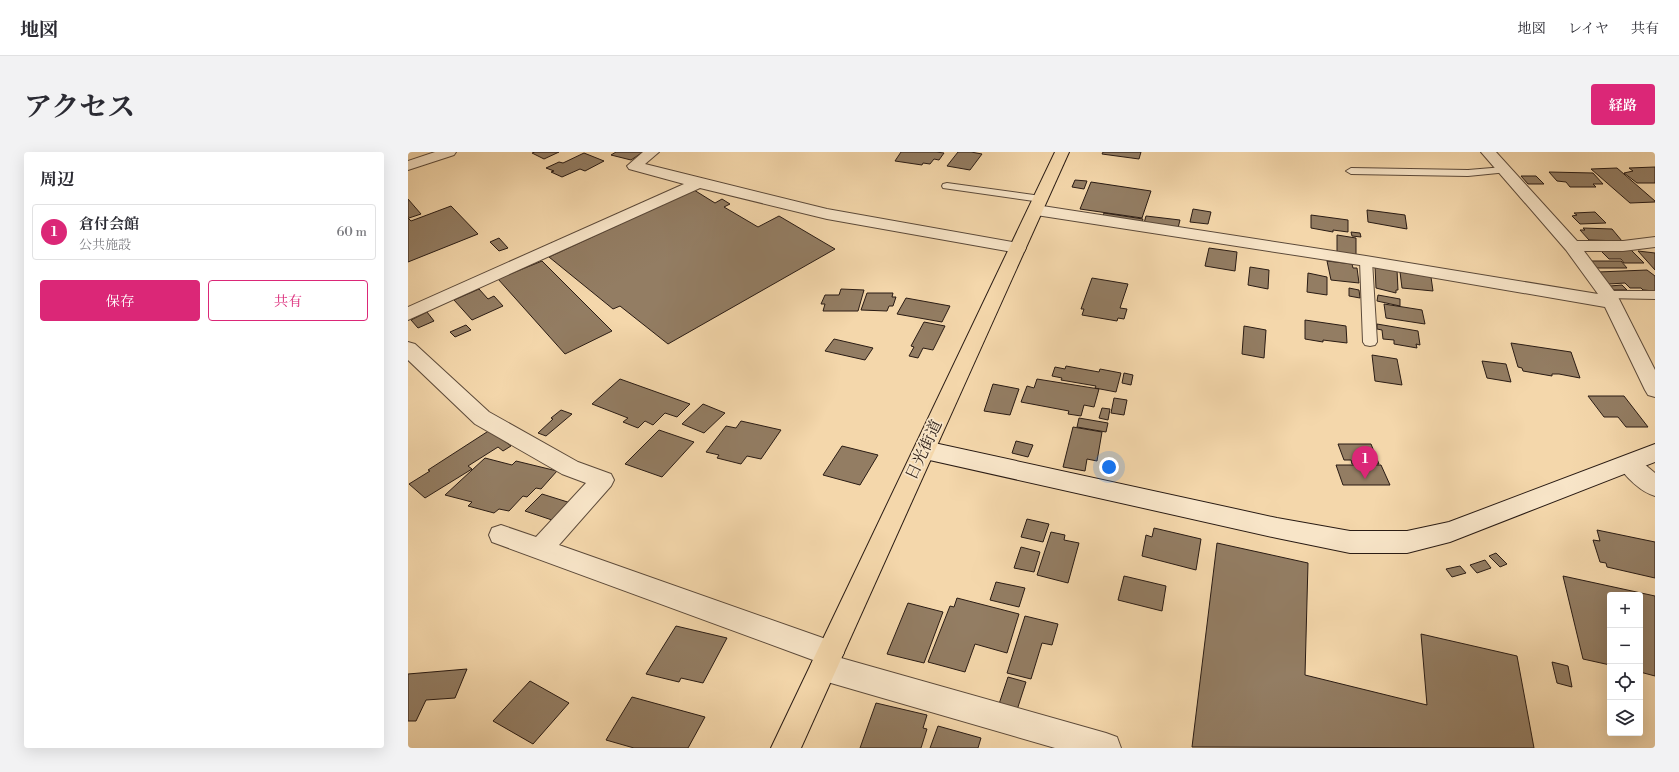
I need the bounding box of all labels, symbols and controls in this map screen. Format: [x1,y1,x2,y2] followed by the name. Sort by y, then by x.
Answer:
[20,18,58,42] text: 地図
[1518,20,1546,38] text: 地図
[1568,20,1609,38] text: レイヤ
[1631,20,1659,38] text: 共有
[1591,84,1655,125] button: 経路
[24,90,135,125] text: アクセス
[40,169,74,191] text: 周辺
[79,215,139,234] text: 倉付会館
[51,224,57,240] text: 1
[336,224,367,240] text: 60 m
[79,237,131,253] text: 公共施設
[40,280,200,321] button: 保存
[208,280,368,321] button: 共有
[901,417,947,483] street label: 日光街道
[1352,446,1378,479] pin: 1
[1099,457,1119,477] your location
[1607,592,1643,736] map controls
[1607,592,1643,628] button: +
[1607,628,1643,664] button: −
[1607,664,1643,700] button: locate
[1607,700,1643,736] button: layers

